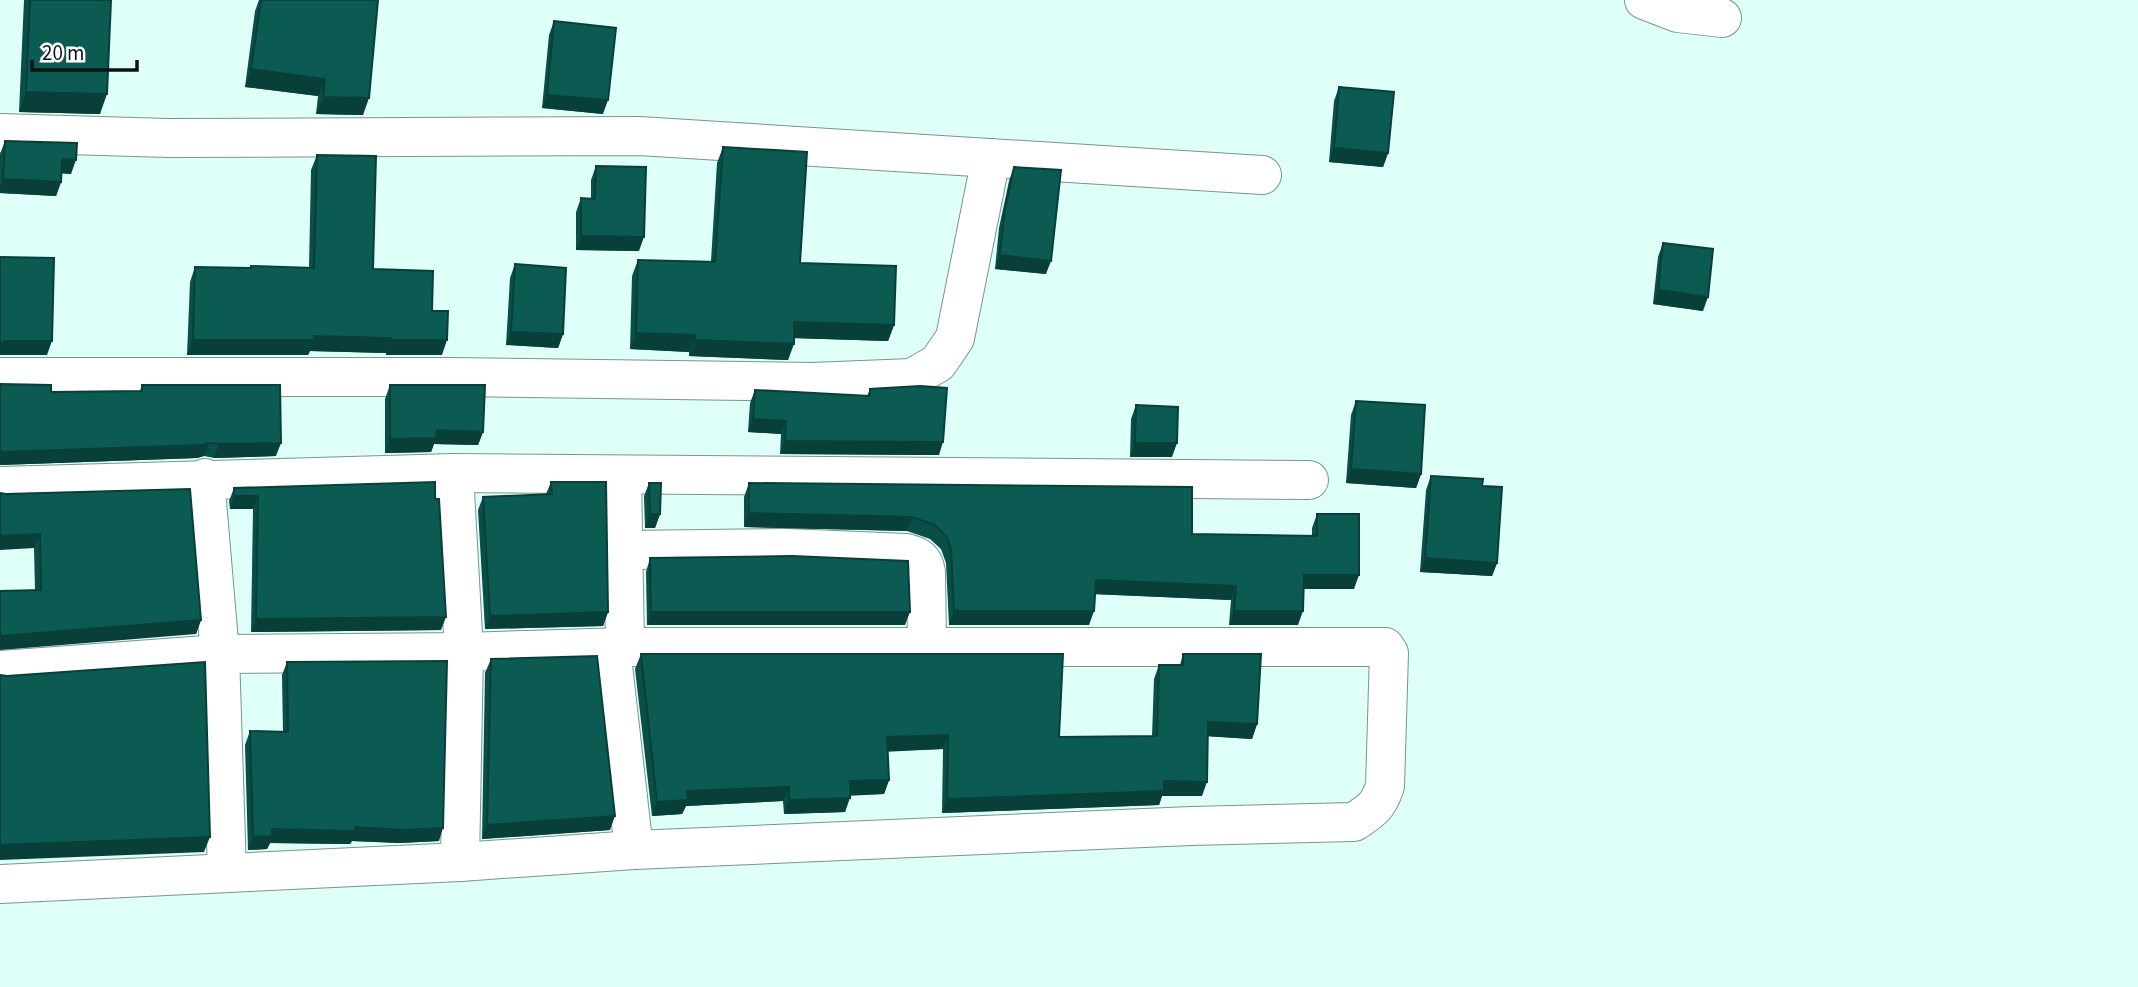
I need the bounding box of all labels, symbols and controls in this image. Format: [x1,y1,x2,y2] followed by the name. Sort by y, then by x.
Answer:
[32,28,136,72] scale bar
[42,38,84,68] text: 20 m

